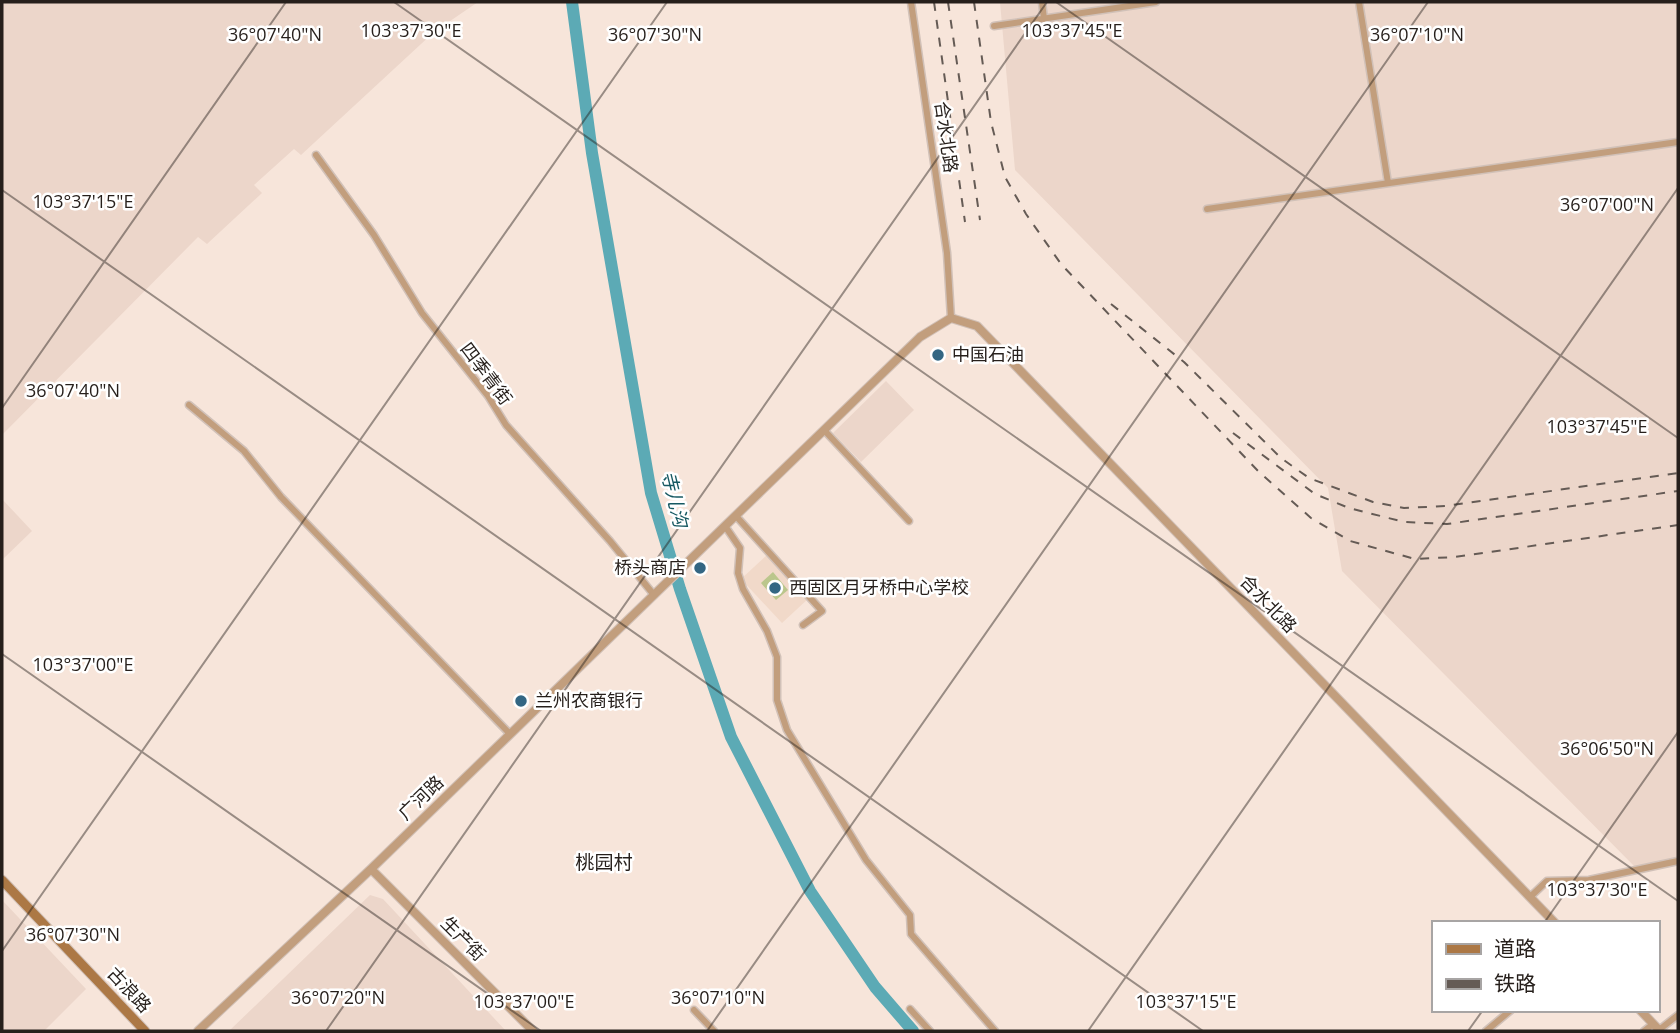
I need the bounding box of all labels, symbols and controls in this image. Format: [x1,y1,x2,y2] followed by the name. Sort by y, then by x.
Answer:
[361,18,461,42] text: 103°37'30"E
[1022,18,1122,42] text: 103°37'45"E
[228,22,322,46] text: 36°07'40"N
[608,22,702,46] text: 36°07'30"N
[1370,22,1464,46] text: 36°07'10"N
[930,100,964,174] street label: 合水北路
[33,189,133,213] text: 103°37'15"E
[1560,192,1654,216] text: 36°07'00"N
[456,337,518,409] street label: 四季青街
[952,342,1024,366] place label: 中国石油
[930,347,946,363] marker: 中国石油
[26,378,120,402] text: 36°07'40"N
[1547,414,1647,438] text: 103°37'45"E
[655,468,695,532] water label: 寺儿沟
[614,555,686,579] place label: 桥头商店
[692,560,708,576] marker: 桥头商店
[1235,569,1302,638] street label: 合水北路
[789,575,969,599] place label: 西固区月牙桥中心学校
[767,580,783,596] marker: 西固区月牙桥中心学校
[33,652,133,676] text: 103°37'00"E
[535,688,643,712] place label: 兰州农商银行
[513,693,529,709] marker: 兰州农商银行
[1560,736,1654,760] text: 36°06'50"N
[393,770,448,825] street label: 广河路
[575,849,633,875] district label: 桃园村
[1547,877,1647,901] text: 103°37'30"E
[436,911,491,966] street label: 生产街
[1432,921,1659,1012] legend
[26,922,120,946] text: 36°07'30"N
[1494,934,1536,962] text: 道路
[103,961,157,1017] street label: 古浪路
[1494,969,1536,997] text: 铁路
[291,985,385,1009] text: 36°07'20"N
[671,985,765,1009] text: 36°07'10"N
[474,989,574,1013] text: 103°37'00"E
[1136,989,1236,1013] text: 103°37'15"E

